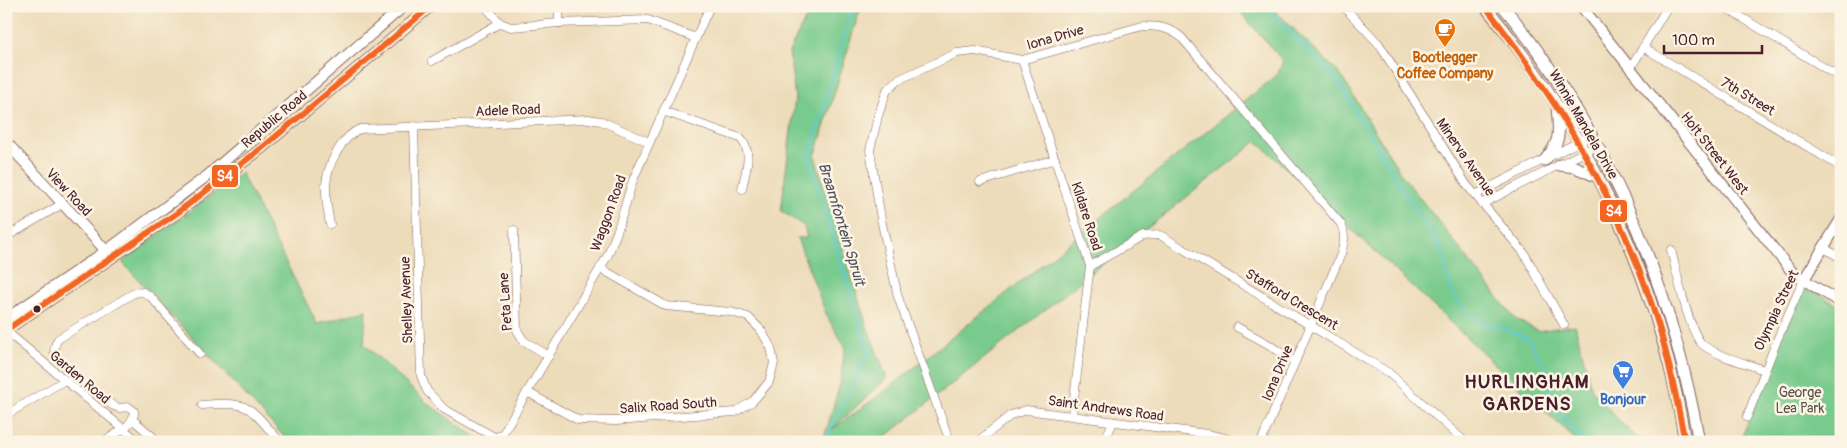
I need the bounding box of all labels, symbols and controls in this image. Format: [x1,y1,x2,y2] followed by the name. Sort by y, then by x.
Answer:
[1433,17,1457,48] cafe icon: Bootlegger Coffee Company
[1025,21,1086,54] street label: Iona Drive
[1664,22,1762,54] scale bar
[1672,31,1715,50] text: 100 m
[1397,49,1493,82] place label: Bootlegger Coffee Company
[1545,67,1622,182] street label: Winnie Mandela Drive
[1717,74,1778,120] street label: 7th Street
[238,87,311,152] street label: Republic Road
[475,101,541,120] street label: Adele Road
[1677,109,1752,198] street label: Holt Street West
[1432,115,1499,200] street label: Minerva Avenue
[814,160,870,290] water label: Braamfontein Spruit
[211,164,239,188] line badge: S4
[42,165,95,220] street label: View Road
[217,168,234,185] text: S4
[587,173,630,254] street label: Waggon Road
[1067,180,1106,253] street label: Kildare Road
[1599,199,1628,223] line badge: S4
[1606,203,1623,220] text: S4
[396,256,417,344] street label: Shelley Avenue
[1242,265,1342,334] street label: Stafford Crescent
[1750,267,1803,353] street label: Olympia Street
[495,272,516,332] street label: Peta Lane
[32,304,42,314] unlabelled marker
[1258,343,1297,404] street label: Iona Drive
[46,347,114,408] street label: Garden Road
[1611,359,1635,390] supermarket icon: Bonjour
[1465,370,1589,416] district label: HURLINGHAM GARDENS
[1776,384,1825,417] park label: George Lea Park
[1600,391,1647,408] place label: Bonjour
[1047,392,1165,425] street label: Saint Andrews Road
[619,394,717,417] street label: Salix Road South

